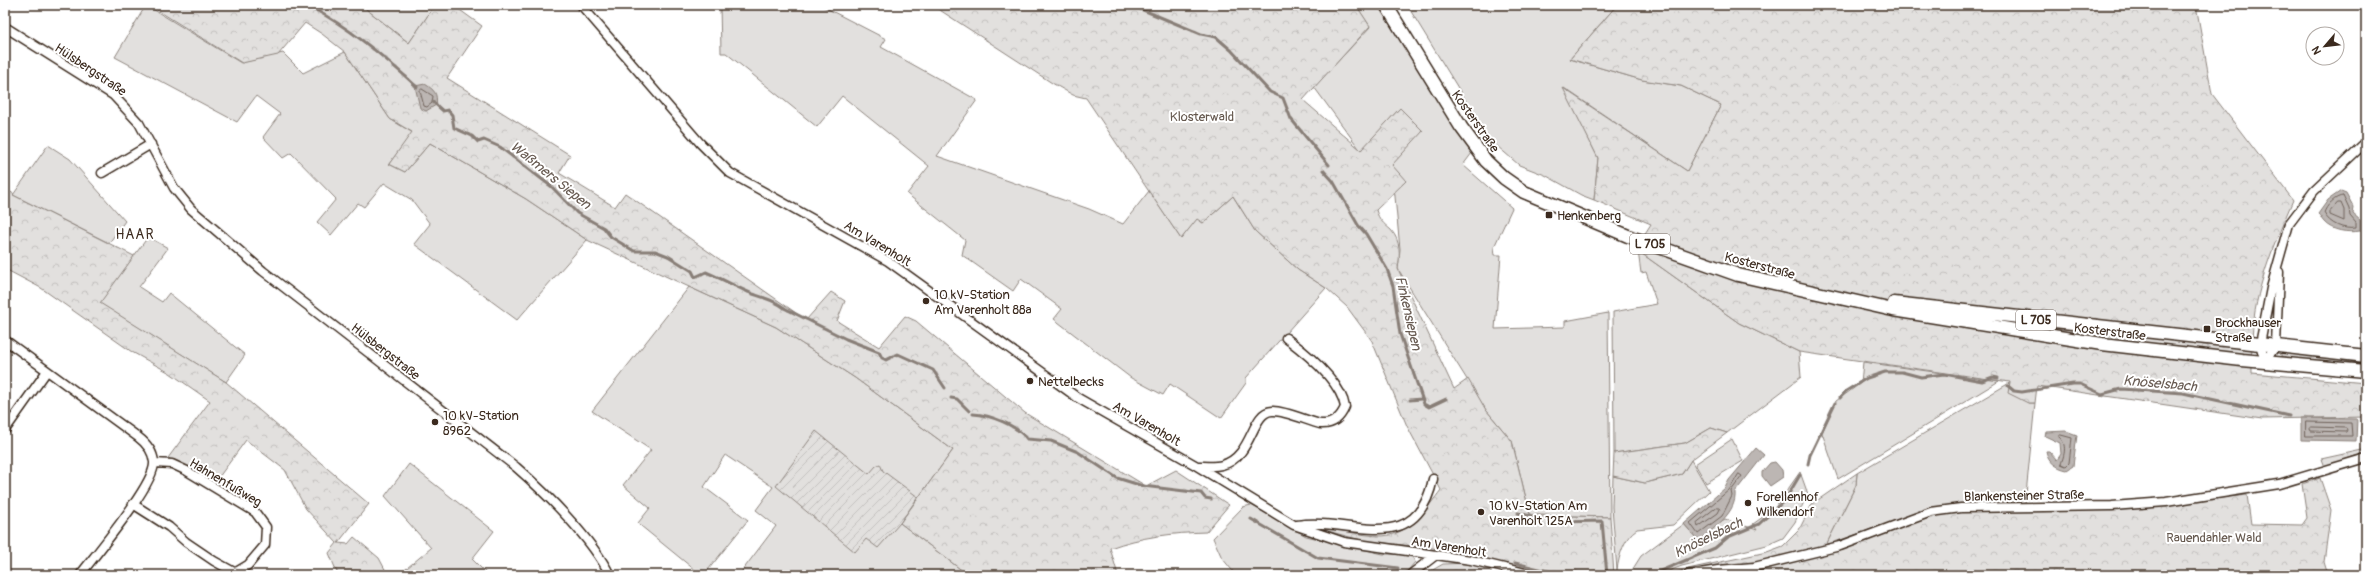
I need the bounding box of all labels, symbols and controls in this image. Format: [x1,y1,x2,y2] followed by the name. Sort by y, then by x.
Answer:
[2305,26,2345,66] north arrow
[52,40,130,100] street label: Hülsbergstraße
[2309,44,2324,57] text: N
[1448,87,1503,156] street label: Kosterstraße
[1170,109,1234,125] park label: Klosterwald
[507,138,595,214] water label: Waßmers Siepen
[1557,208,1622,224] place label: Henkenberg
[1544,210,1554,220] marker: Henkenberg
[841,218,915,271] street label: Am Varenholt
[115,226,155,243] district label: HAAR
[1630,234,1670,254] road number: L 705
[1723,249,1797,283] street label: Kosterstraße
[1392,274,1426,353] water label: Finkensiepen
[934,287,1032,318] place label: 10 kV-Station Am Varenholt 88a
[921,296,931,306] marker: 10 kV-Station Am Varenholt 88a
[2016,310,2056,330] road number: L 705
[2215,315,2281,346] place label: Brockhauser Straße
[348,320,424,384] street label: Hülsbergstraße
[2073,320,2147,344] street label: Kosterstraße
[2202,324,2212,334] marker: Brockhauser Straße
[2122,372,2199,395] water label: Knöselsbach
[1038,374,1104,390] place label: Nettelbecks
[1025,376,1035,386] marker: Nettelbecks
[1110,398,1184,450] street label: Am Varenholt
[443,408,519,439] place label: 10 kV-Station 8962
[430,417,440,427] marker: 10 kV-Station 8962
[187,455,265,511] street label: Hahnenfußweg
[1964,487,2085,505] street label: Blankensteiner Straße
[1756,489,1820,520] place label: Forellenhof Wilkendorf
[1489,498,1587,529] place label: 10 kV-Station Am Varenholt 125A
[1743,498,1753,508] marker: Forellenhof Wilkendorf
[1476,507,1486,517] marker: 10 kV-Station Am Varenholt 125A
[1671,513,1746,561] water label: Knöselsbach
[2166,530,2262,546] park label: Rauendahler Wald
[1410,533,1488,561] street label: Am Varenholt

